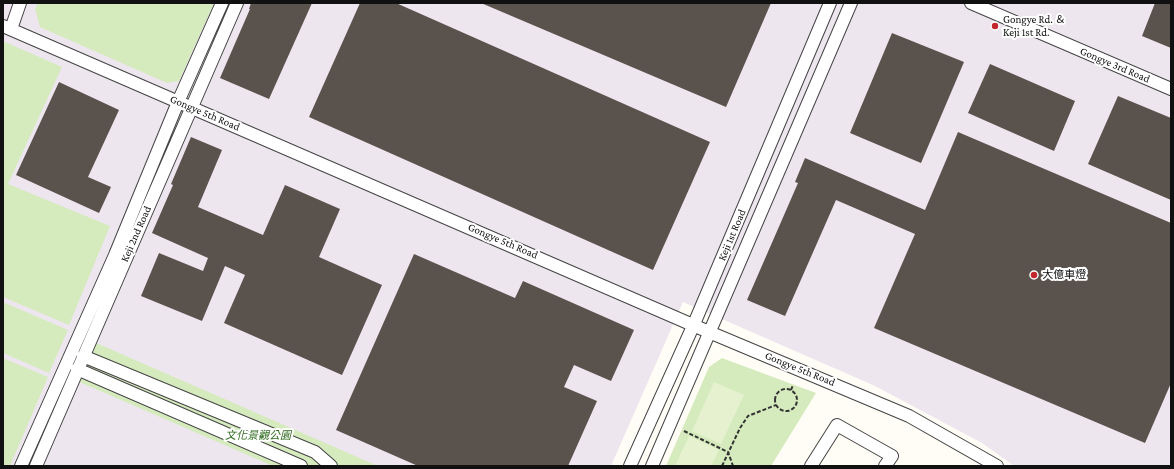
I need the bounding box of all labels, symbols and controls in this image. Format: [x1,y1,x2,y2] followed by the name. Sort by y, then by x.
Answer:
[1003,13,1066,39] place label: Gongye Rd. ＆ Keji 1st Rd.
[990,21,1000,31] marker: Gongye Rd. ＆ Keji 1st Rd.
[1078,44,1152,86] street label: Gongye 3rd Road
[168,92,242,134] street label: Gongye 5th Road
[118,204,154,264] street label: Keji 2nd Road
[715,207,749,263] street label: Keji 1st Road
[466,220,540,262] street label: Gongye 5th Road
[1042,268,1086,282] place label: 大億車燈
[1029,270,1039,280] marker: 大億車燈
[763,349,837,389] street label: Gongye 5th Road
[225,429,291,443] park label: 文化景觀公園

